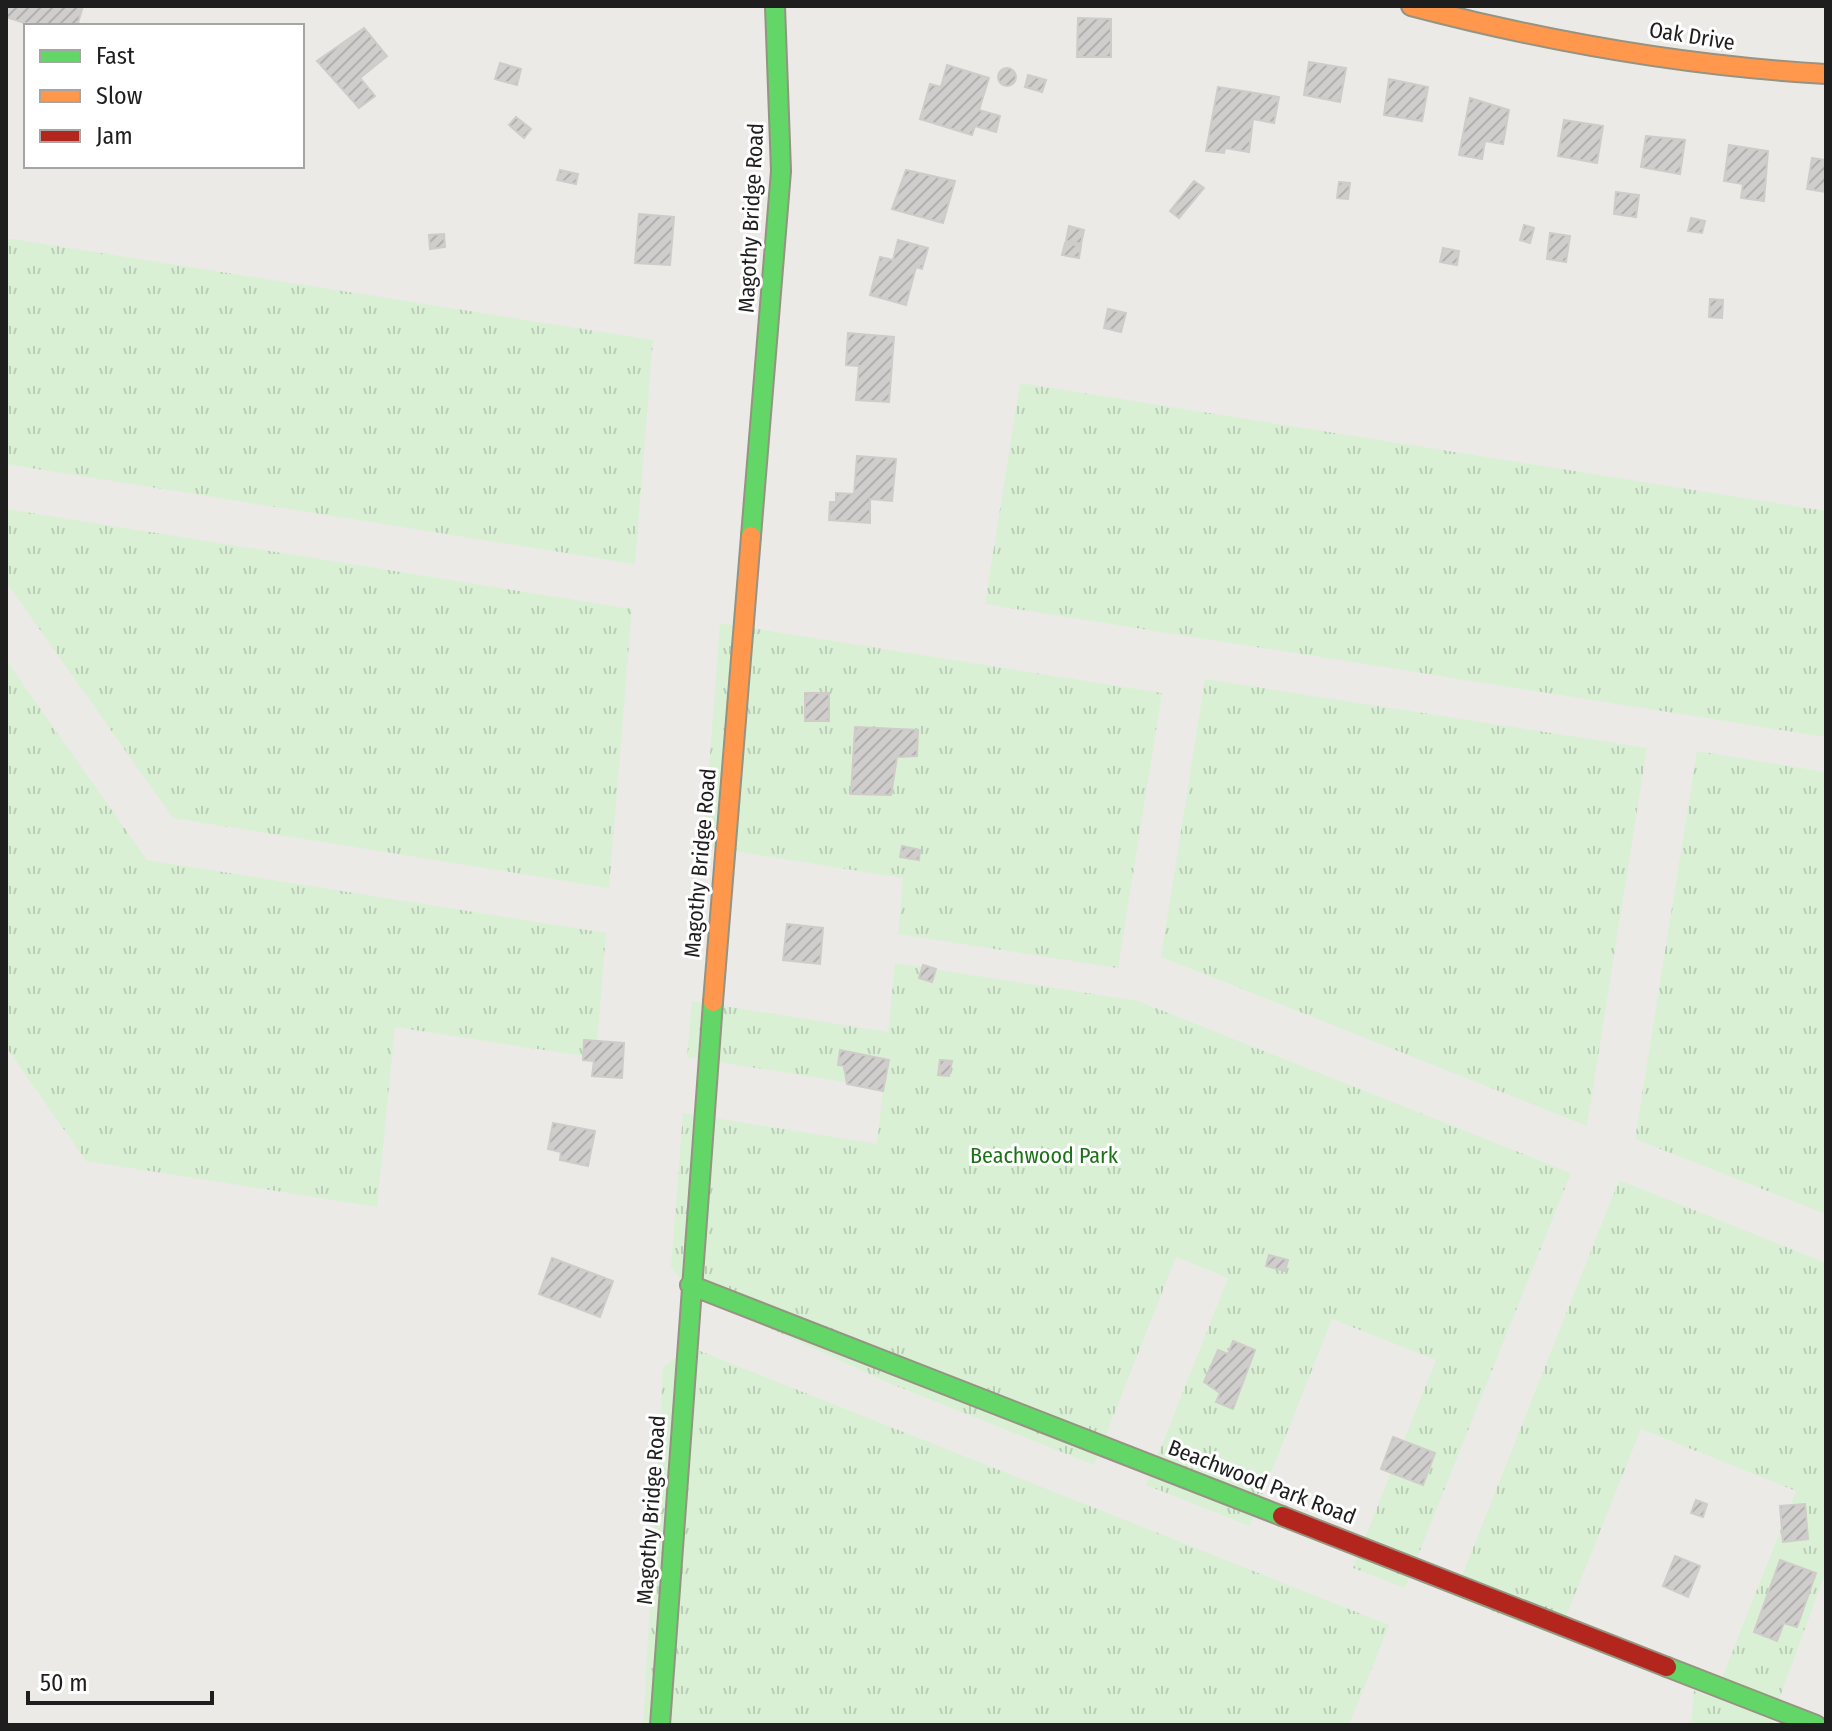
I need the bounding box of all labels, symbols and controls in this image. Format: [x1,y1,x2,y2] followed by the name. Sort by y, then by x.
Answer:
[1647,16,1737,56] street label: Oak Drive
[24,24,304,168] legend
[96,42,135,70] text: Fast
[96,82,143,110] text: Slow
[96,122,133,150] text: Jam
[733,122,769,314] street label: Magothy Bridge Road
[678,767,722,959] street label: Magothy Bridge Road
[970,1142,1119,1169] park label: Beachwood Park
[631,1414,671,1606] street label: Magothy Bridge Road
[1164,1434,1360,1530] street label: Beachwood Park Road
[28,1655,212,1705] scale bar
[40,1669,88,1697] text: 50 m

